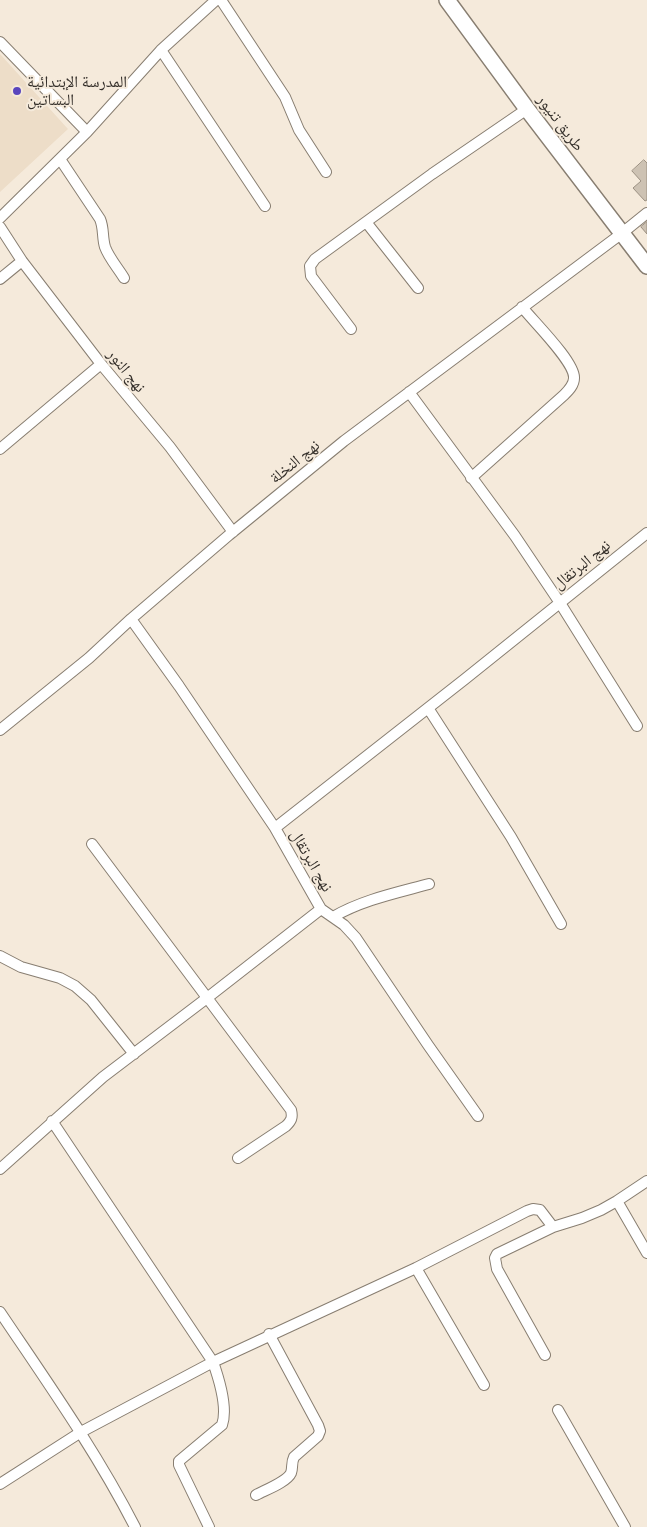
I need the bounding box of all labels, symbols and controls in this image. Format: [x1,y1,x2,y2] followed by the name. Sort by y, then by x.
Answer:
[27,72,127,110] place label: المدرسة الإبتدائية البساتين
[11,85,23,97] marker: المدرسة الإبتدائية البساتين
[532,91,588,155] street label: طريق تنيور
[103,345,149,397] street label: نهج النور
[266,436,324,488] street label: نهج النخلة
[549,536,615,594] street label: نهج البرتقال
[286,827,336,895] street label: نهج البرتقال

